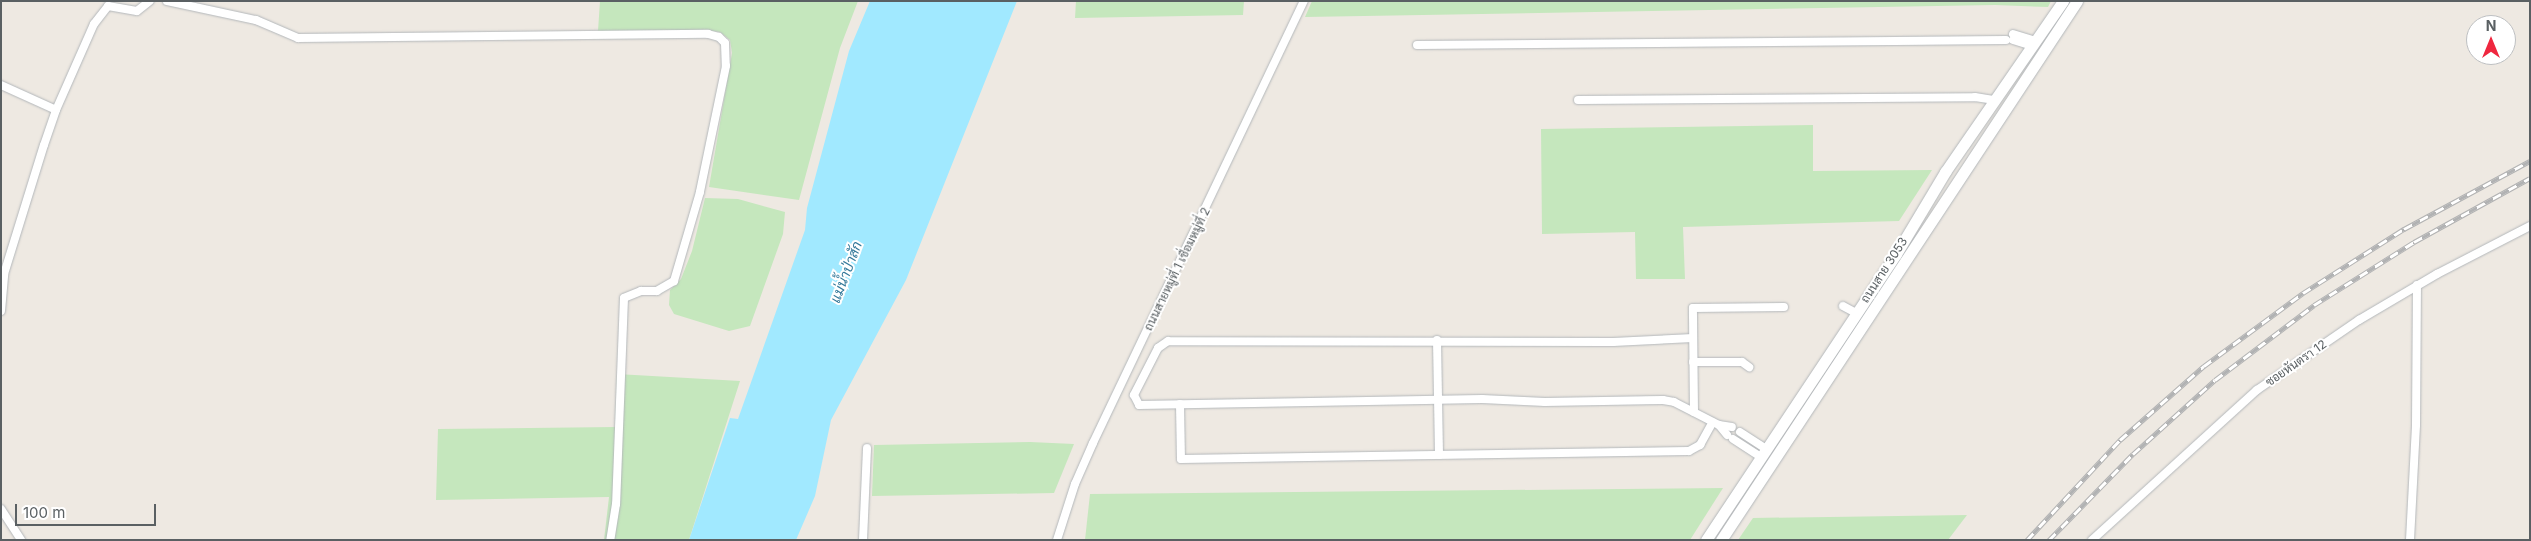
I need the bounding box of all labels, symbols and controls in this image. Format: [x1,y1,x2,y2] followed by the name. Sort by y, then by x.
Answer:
[2466,15,2516,65] north arrow
[2486,17,2496,34] text: N
[1141,205,1213,333] street label: ถนนสายหมู่ที่ 1 เชื่อมหมู่ที่ 2
[1858,235,1910,305] street label: ถนนสาย 3053
[827,239,865,305] water label: แม่น้ำป่าสัก
[2263,337,2329,389] street label: ซอยหันตรา 12
[18,494,159,526] scale bar
[23,503,65,522] text: 100 m

